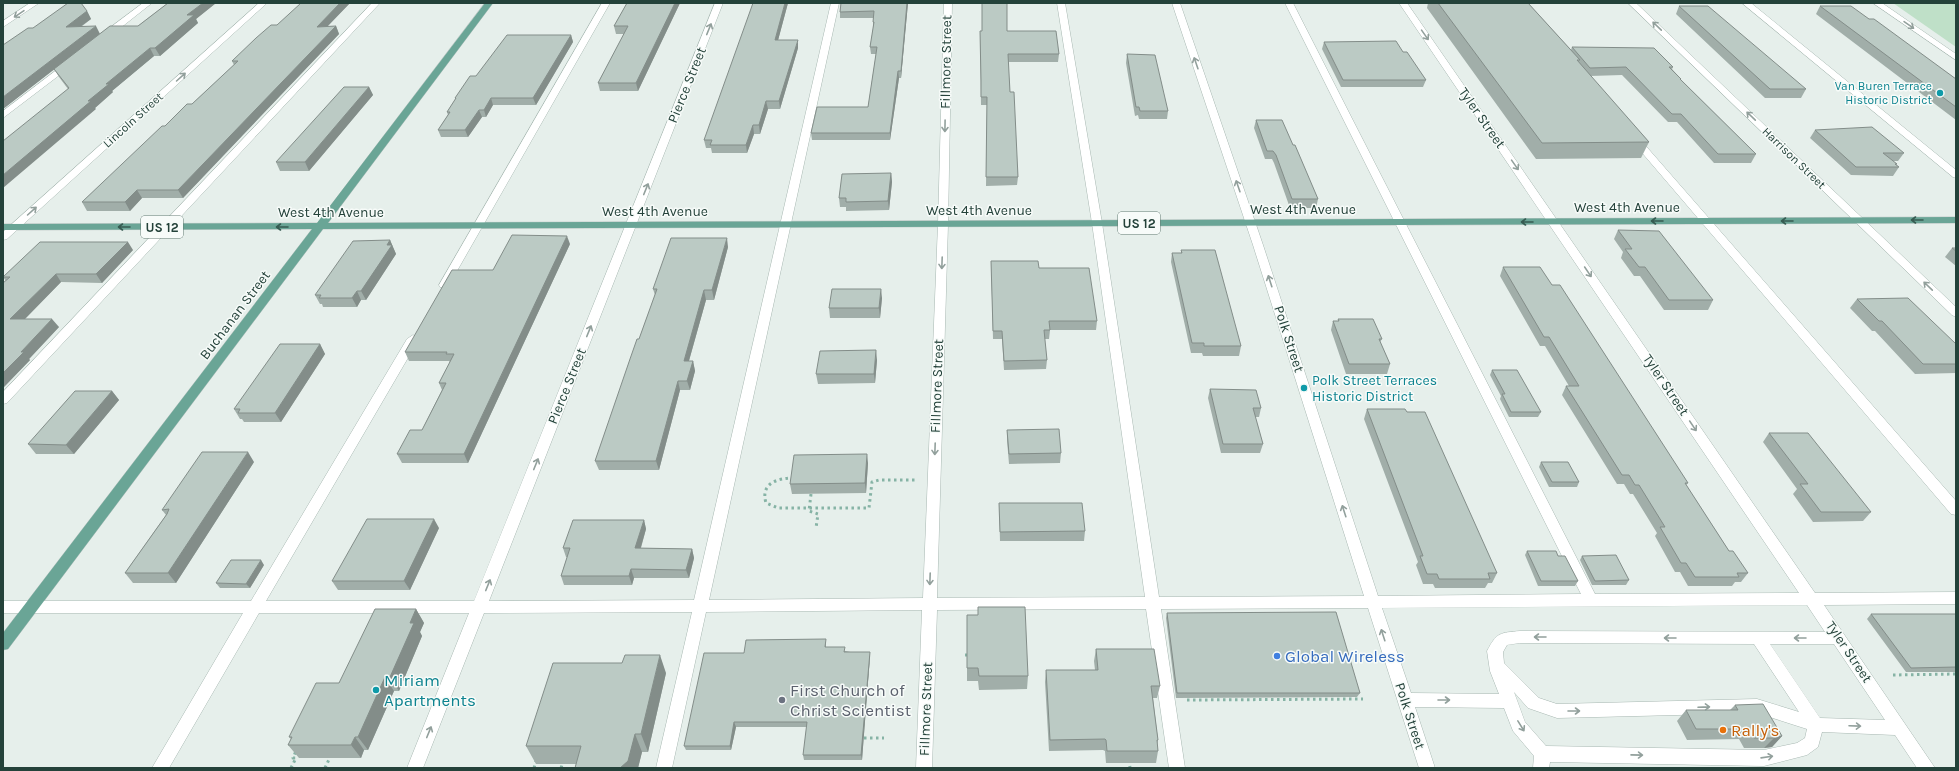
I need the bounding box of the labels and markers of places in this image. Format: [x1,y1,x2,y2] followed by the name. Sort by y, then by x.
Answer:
[1835,79,1932,107] place label: Van Buren Terrace Historic District
[1935,88,1945,98] marker: Van Buren Terrace Historic District
[1312,372,1437,405] place label: Polk Street Terraces Historic District
[1299,383,1309,393] marker: Polk Street Terraces Historic District
[1285,646,1405,666] place label: Global Wireless
[1272,651,1282,661] marker: Global Wireless
[384,670,476,710] place label: Miriam Apartments
[790,680,911,720] place label: First Church of Christ Scientist
[371,685,381,695] marker: Miriam Apartments
[777,695,787,705] marker: First Church of Christ Scientist
[1731,720,1779,740] place label: Rally's
[1718,725,1728,735] marker: Rally's

